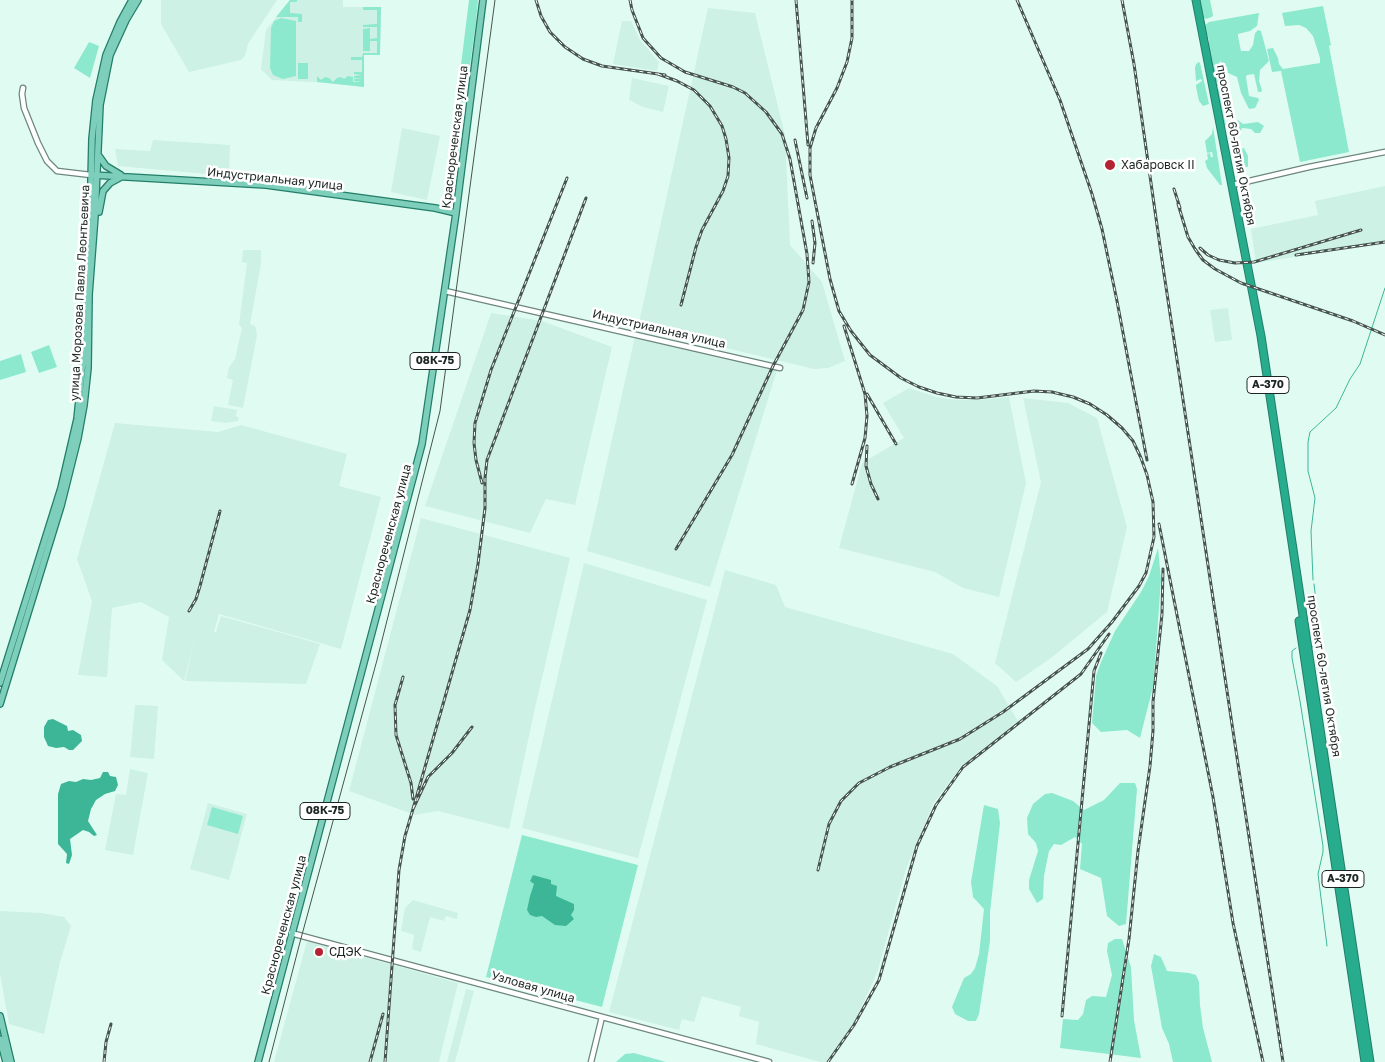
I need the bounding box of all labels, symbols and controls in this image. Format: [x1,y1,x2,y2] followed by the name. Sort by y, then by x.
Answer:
[1213,63,1259,227] street label: проспект 60-летия Октября
[439,65,471,209] street label: Краснореченская улица
[1103,158,1117,172] marker: Хабаровск II
[1121,158,1195,172] place label: Хабаровск II
[206,165,344,193] street label: Индустриальная улица
[67,185,93,401] street label: улица Морозова Павла Леонтьевича
[591,307,727,351] street label: Индустриальная улица
[410,352,460,370] road number: 08К-75
[1247,376,1289,394] road number: А-370
[363,463,415,605] street label: Краснореченская улица
[1304,594,1344,758] street label: проспект 60-летия Октября
[300,802,350,819] road number: 08К-75
[258,854,310,996] street label: Краснореченская улица
[1322,871,1364,888] road number: А-370
[329,945,362,959] place label: СДЭК
[313,946,325,958] marker: СДЭК
[489,968,577,1006] street label: Узловая улица

